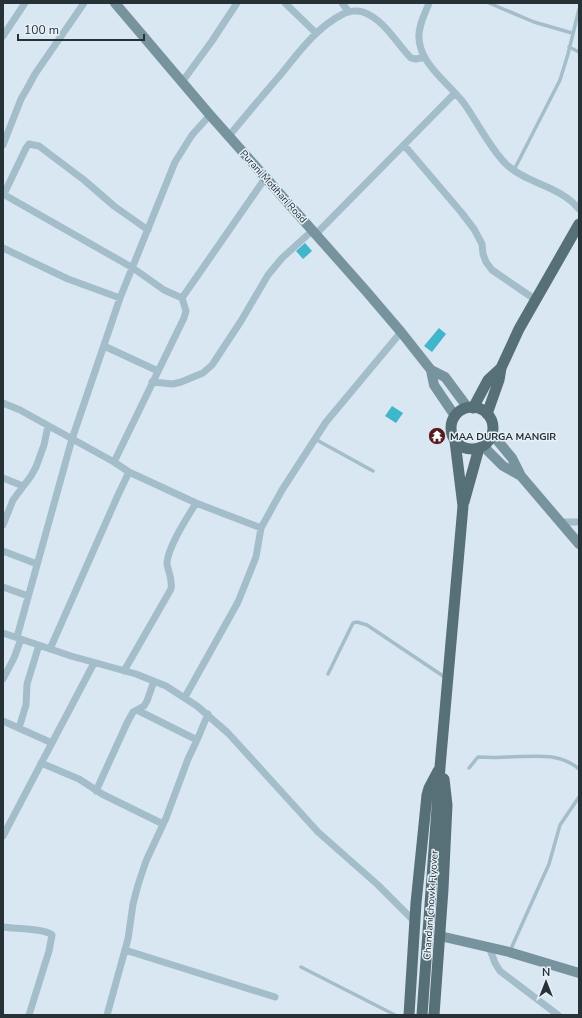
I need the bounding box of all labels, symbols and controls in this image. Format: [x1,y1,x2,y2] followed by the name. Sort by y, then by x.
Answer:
[18,16,144,42] scale bar
[24,22,59,38] text: 100 m
[237,147,310,226] street label: Purani Motihari Road
[427,426,447,446] temple icon: MAA DURGA MANGIR
[450,430,556,444] place label: MAA DURGA MANGIR
[420,849,442,960] street label: Chandani chowk Flyover
[526,962,566,1002] north arrow
[542,965,550,980] text: N

